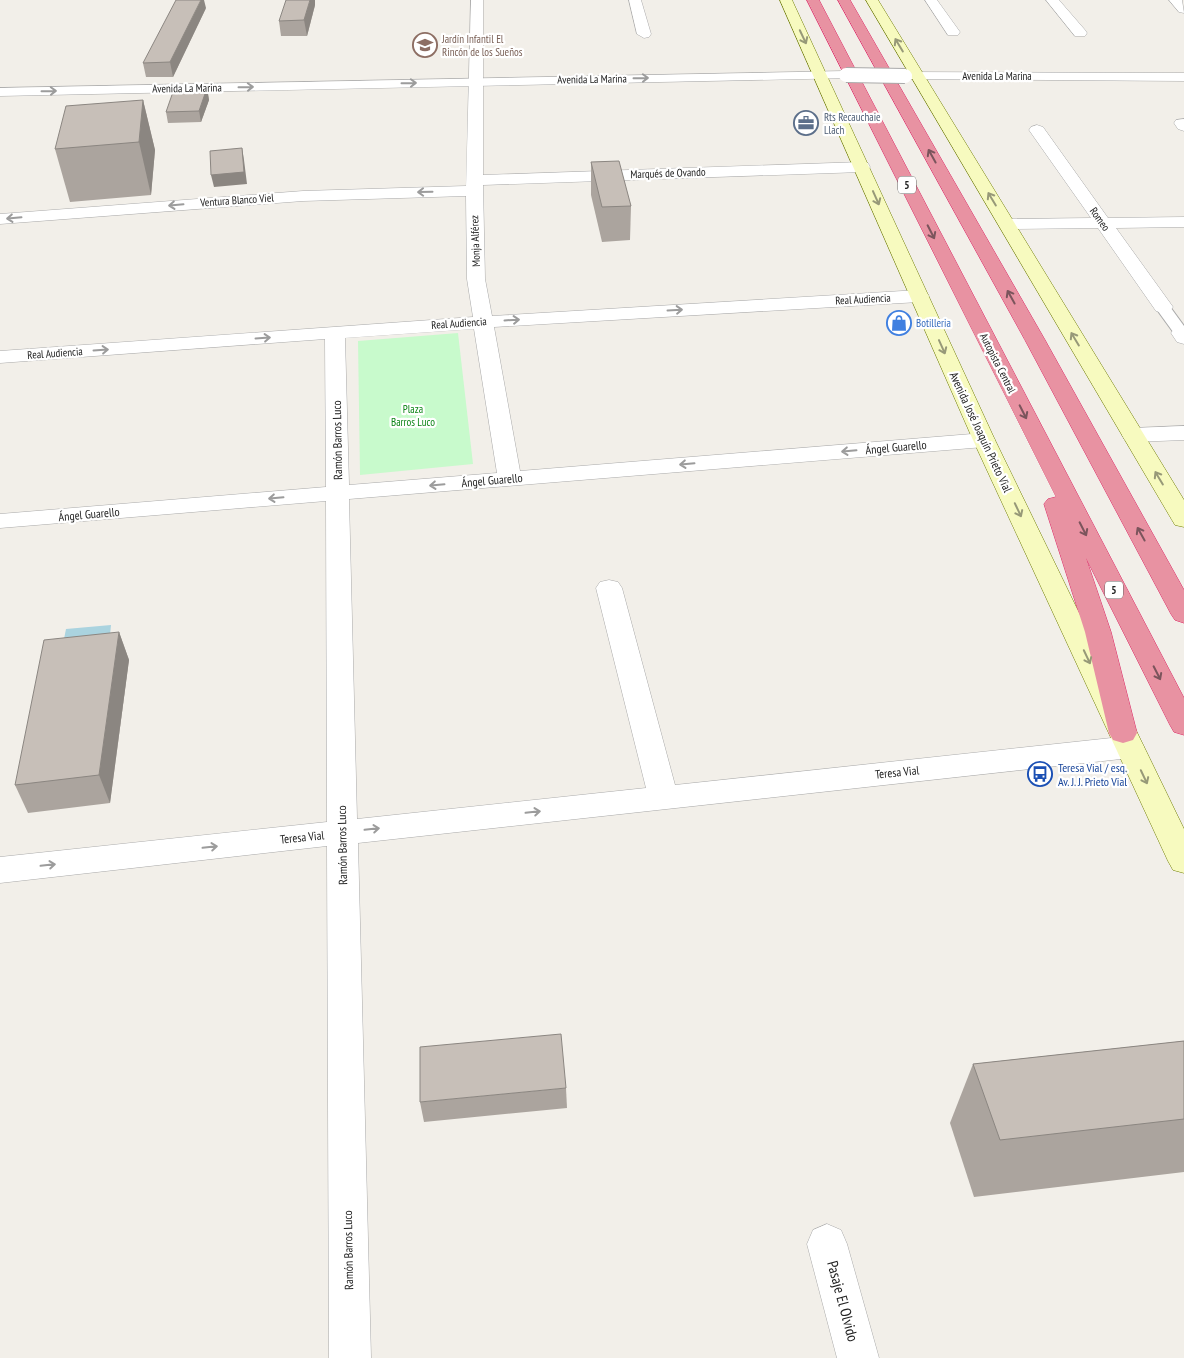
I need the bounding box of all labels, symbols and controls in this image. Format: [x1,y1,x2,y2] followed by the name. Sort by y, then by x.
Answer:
[799,29,808,44] one-way arrow
[412,32,438,58] school or university icon: Jardín Infantil El Rincón de los Sueños
[441,32,523,59] place label: Jardín Infantil El Rincón de los Sueños
[893,39,903,53] one-way arrow
[962,69,1032,83] street label: Avenida La Marina
[557,71,627,87] street label: Avenida La Marina
[632,73,649,83] one-way arrow
[400,78,416,88] one-way arrow
[152,80,222,96] street label: Avenida La Marina
[238,82,254,91] one-way arrow
[40,86,56,96] one-way arrow
[793,110,819,136] office icon: Rts Recauchaie Llach
[824,110,881,137] place label: Rts Recauchaie Llach
[926,149,936,163] one-way arrow
[630,165,706,181] street label: Marqués de Ovando
[898,176,916,194] road number: 5
[417,188,433,197] one-way arrow
[199,190,275,210] street label: Ventura Blanco Viel
[871,190,881,205] one-way arrow
[986,193,996,207] one-way arrow
[168,201,184,210] one-way arrow
[1087,204,1113,234] street label: Romeo
[6,214,22,223] one-way arrow
[467,215,483,267] street label: Monja Alférez
[927,224,936,239] one-way arrow
[1006,290,1016,305] one-way arrow
[835,291,891,307] street label: Real Audiencia
[666,306,682,315] one-way arrow
[886,310,912,336] shop icon: Botilleria
[431,314,487,332] street label: Real Audiencia
[504,315,520,324] one-way arrow
[916,316,951,330] place label: Botilleria
[977,331,1019,396] street label: Autopista Central
[1070,332,1080,346] one-way arrow
[255,333,271,342] one-way arrow
[938,339,947,354] one-way arrow
[27,344,83,362] street label: Real Audiencia
[93,345,109,354] one-way arrow
[947,369,1016,495] street label: Avenida José Joaquín Prieto Vial
[329,400,345,480] street label: Ramón Barros Luco
[391,402,435,429] park label: Plaza Barros Luco
[1019,404,1028,419] one-way arrow
[865,437,927,457] street label: Ángel Guarello
[841,446,857,456] one-way arrow
[679,460,695,469] one-way arrow
[461,470,523,490] street label: Ángel Guarello
[1153,472,1163,486] one-way arrow
[430,480,446,489] one-way arrow
[268,493,284,503] one-way arrow
[1013,502,1023,517] one-way arrow
[58,504,120,524] street label: Ángel Guarello
[1078,521,1088,536] one-way arrow
[1135,527,1145,542] one-way arrow
[1105,582,1123,598] road number: 5
[1083,649,1093,664] one-way arrow
[1153,665,1162,680] one-way arrow
[1058,760,1127,789] place label: Teresa Vial / esq. Av. J. J. Prieto Vial
[1027,761,1053,787] bus stop icon: Teresa Vial / esq. Av. J. J. Prieto Vial
[874,762,920,782] street label: Teresa Vial
[1140,769,1150,784] one-way arrow
[334,805,350,885] street label: Ramón Barros Luco
[525,807,541,817] one-way arrow
[363,824,379,834] one-way arrow
[279,827,325,847] street label: Teresa Vial
[202,842,218,852] one-way arrow
[40,860,56,870] one-way arrow
[340,1210,356,1290] street label: Ramón Barros Luco
[823,1258,863,1344] street label: Pasaje El Olvido

